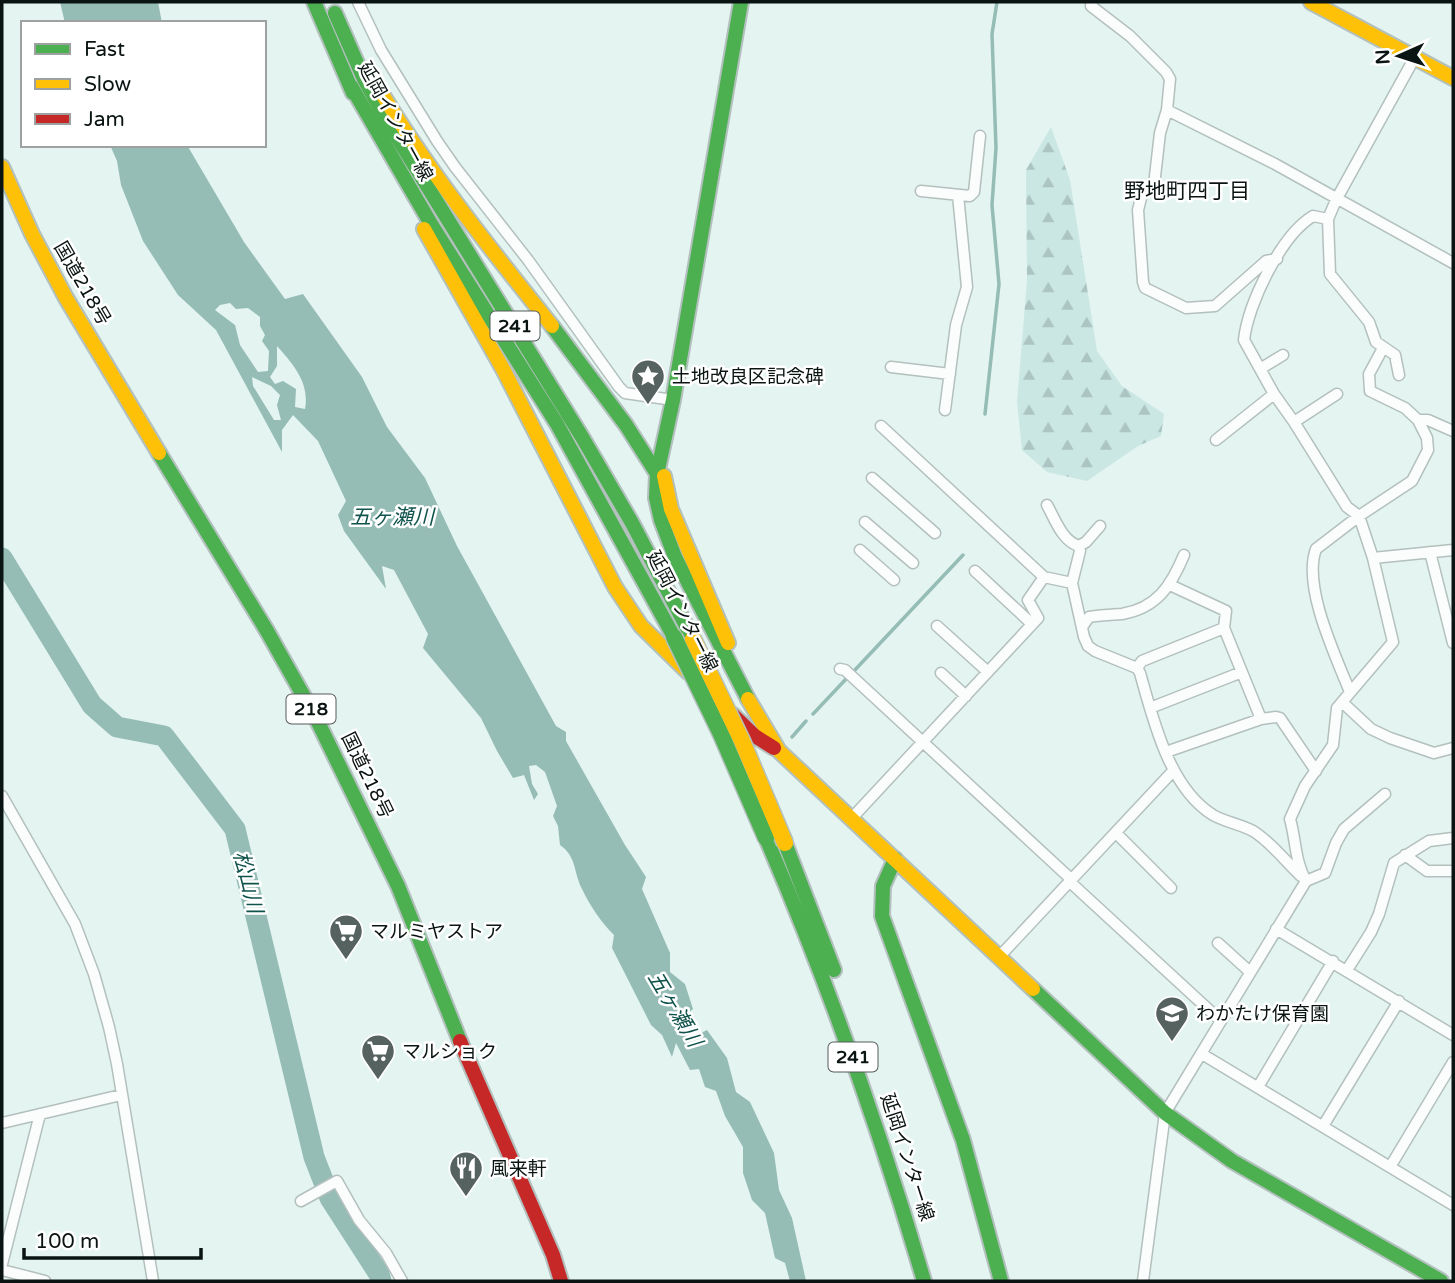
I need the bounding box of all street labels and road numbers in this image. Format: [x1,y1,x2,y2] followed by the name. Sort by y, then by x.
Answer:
[353,58,437,185] street label: 延岡インター線
[49,238,115,329] street label: 国道218号
[490,312,540,340] road number: 241
[642,547,722,676] street label: 延岡インター線
[286,694,336,724] road number: 218
[337,729,397,822] street label: 国道218号
[828,1042,878,1072] road number: 241
[876,1091,938,1224] street label: 延岡インター線

